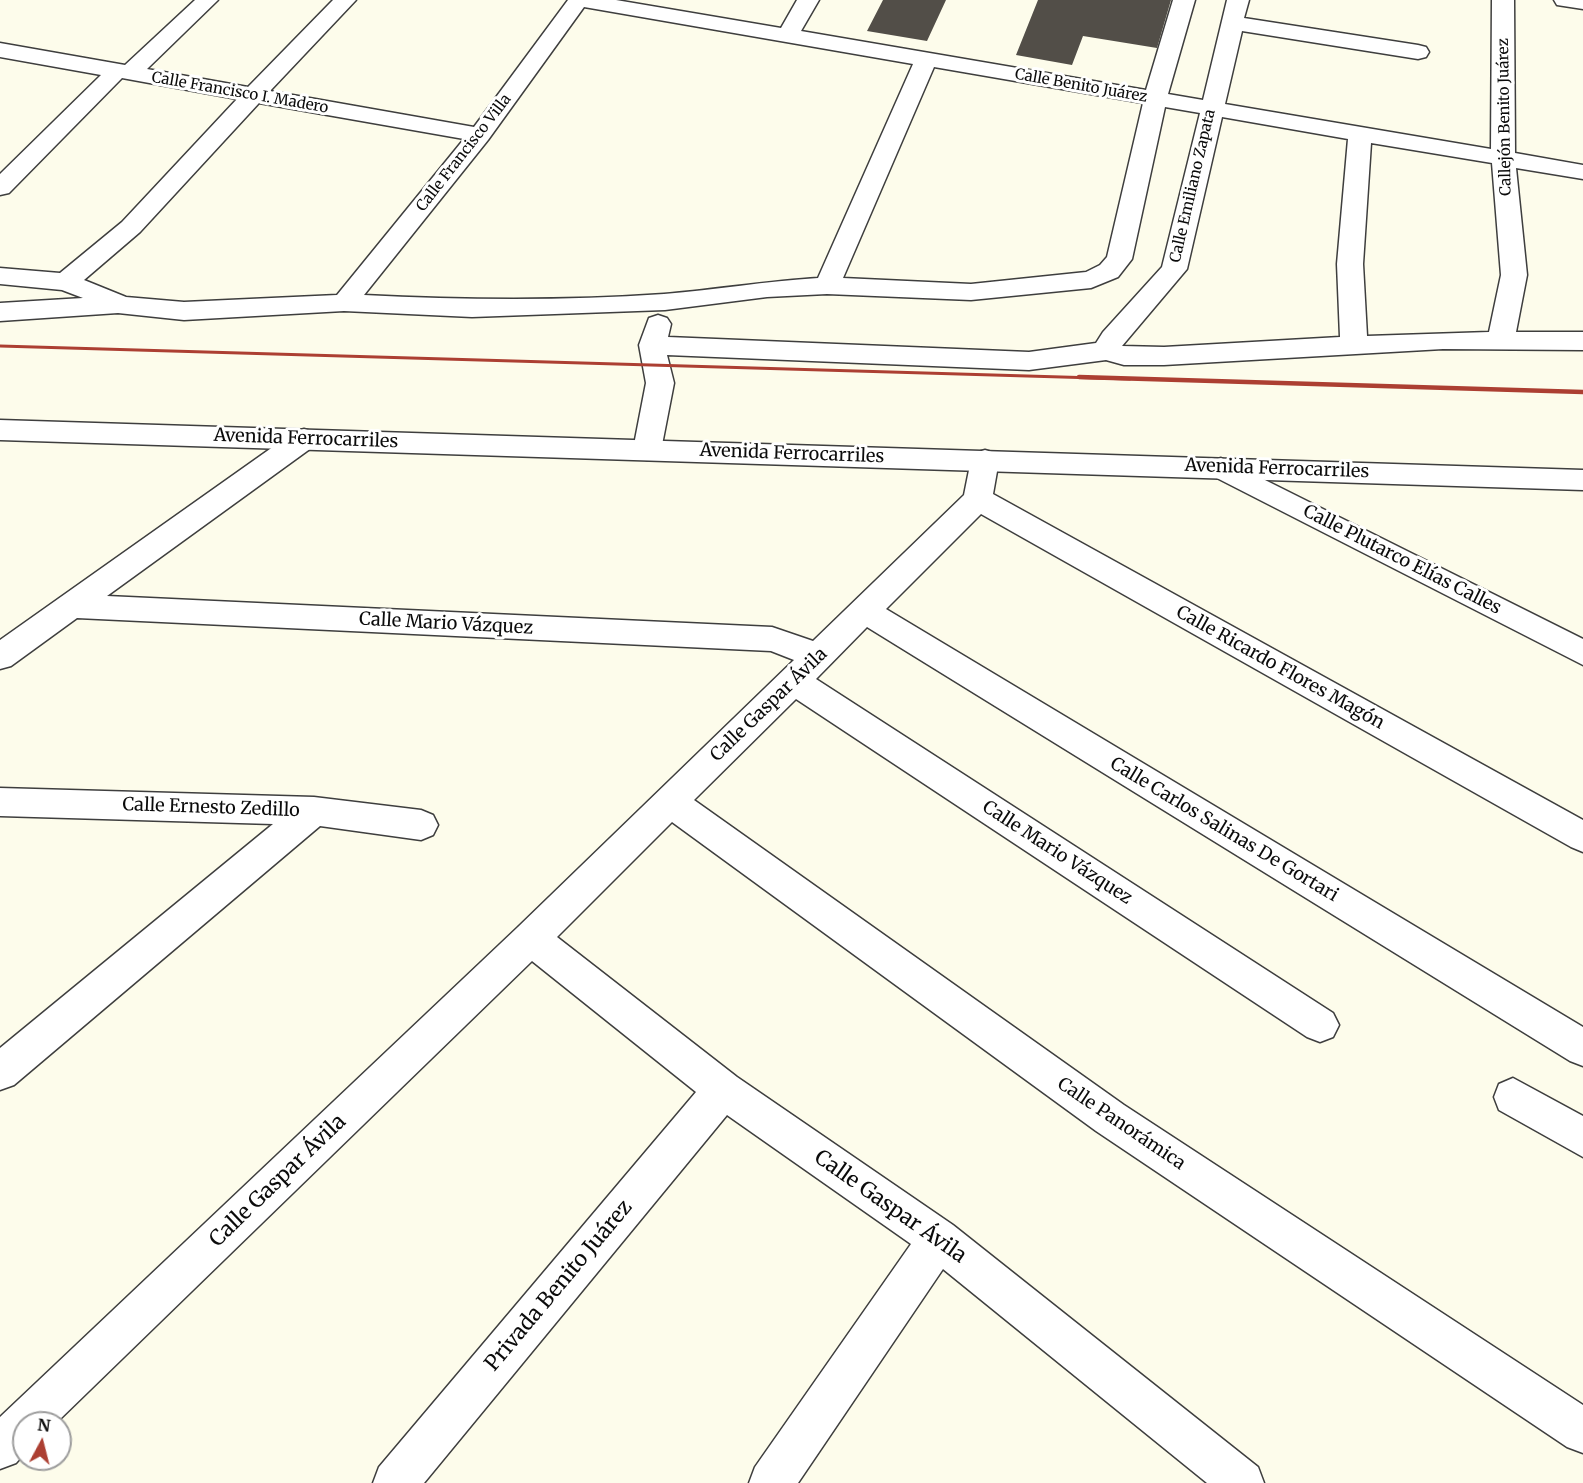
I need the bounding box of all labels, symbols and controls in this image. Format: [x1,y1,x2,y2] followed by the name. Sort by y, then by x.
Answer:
[1495,38,1515,196] street label: Callejón Benito Juárez
[1013,65,1149,107] street label: Calle Benito Juárez
[150,69,330,117] street label: Calle Francisco I. Madero
[413,91,515,215] street label: Calle Francisco Villa
[1167,108,1219,264] street label: Calle Emiliano Zapata
[213,425,399,453] street label: Avenida Ferrocarriles
[699,440,885,468] street label: Avenida Ferrocarriles
[1184,455,1370,483] street label: Avenida Ferrocarriles
[1299,501,1505,619] street label: Calle Plutarco Elías Calles
[1172,602,1388,734] street label: Calle Ricardo Flores Magón
[358,609,534,639] street label: Calle Mario Vázquez
[706,644,832,766] street label: Calle Gaspar Ávila
[1106,753,1342,907] street label: Calle Carlos Salinas De Gortari
[122,794,300,822] street label: Calle Ernesto Zedillo
[978,797,1136,909] street label: Calle Mario Vázquez
[1053,1073,1189,1175] street label: Calle Panorámica
[205,1110,351,1252] street label: Calle Gaspar Ávila
[809,1145,971,1269] street label: Calle Gaspar Ávila
[480,1195,638,1377] street label: Privada Benito Juárez
[12,1411,72,1471] north arrow
[36,1414,51,1436] text: N

